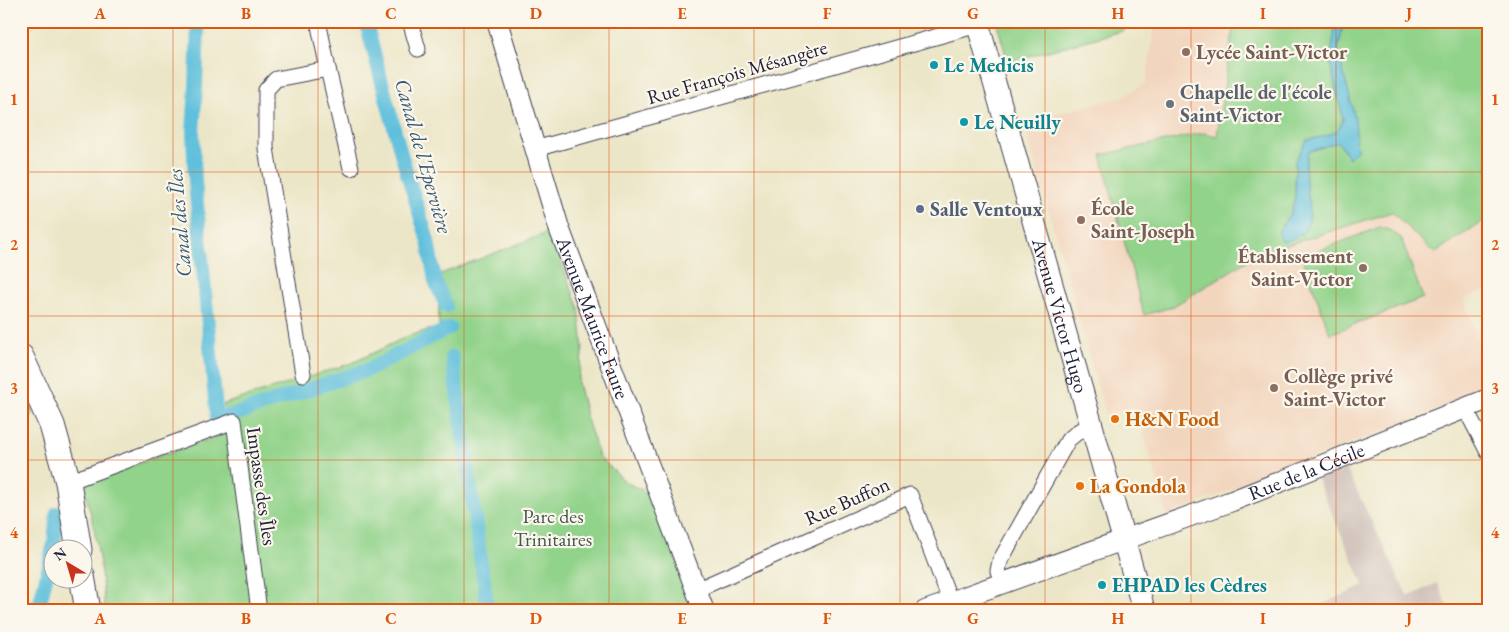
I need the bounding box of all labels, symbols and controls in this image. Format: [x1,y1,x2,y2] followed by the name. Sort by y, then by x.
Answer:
[93,3,106,24] text: A
[241,3,251,24] text: B
[385,3,397,24] text: C
[530,3,542,24] text: D
[677,3,687,24] text: E
[823,3,832,24] text: F
[967,3,979,24] text: G
[1112,3,1125,24] text: H
[1260,3,1266,24] text: I
[1404,3,1412,24] text: J
[644,34,830,110] street label: Rue François Mésangère
[1196,39,1348,65] place label: Lycée Saint-Victor
[1180,46,1192,58] marker: Lycée Saint-Victor
[944,52,1034,78] place label: Le Medicis
[928,59,940,71] marker: Le Medicis
[389,75,459,237] water label: Canal de l'Epervière
[1180,79,1332,128] place label: Chapelle de l'école Saint-Victor
[10,89,18,110] text: 1
[1491,89,1499,110] text: 1
[1164,98,1176,110] marker: Chapelle de l'école Saint-Victor
[974,109,1061,135] place label: Le Neuilly
[958,116,970,128] marker: Le Neuilly
[161,167,197,278] water label: Canal des Îles
[1091,195,1195,244] place label: École Saint-Joseph
[930,196,1043,222] place label: Salle Ventoux
[914,203,926,215] marker: Salle Ventoux
[1075,214,1087,226] marker: École Saint-Joseph
[550,232,636,403] street label: Avenue Maurice Faure
[10,234,19,255] text: 2
[1026,234,1095,396] street label: Avenue Victor Hugo
[1491,234,1500,255] text: 2
[1238,243,1354,292] place label: Établissement Saint-Victor
[1357,262,1369,274] marker: Établissement Saint-Victor
[1284,363,1393,412] place label: Collège privé Saint-Victor
[10,378,18,399] text: 3
[1491,378,1499,399] text: 3
[1268,382,1280,394] marker: Collège privé Saint-Victor
[1125,406,1219,432] place label: H&N Food
[1109,413,1121,425] marker: H&N Food
[241,425,283,547] street label: Impasse des Îles
[1244,437,1368,506] street label: Rue de la Cécile
[800,471,894,531] street label: Rue Buffon
[1090,473,1186,499] place label: La Gondola
[1074,480,1086,492] marker: La Gondola
[514,503,592,552] park label: Parc des Trinitaires
[10,522,19,543] text: 4
[1491,522,1500,543] text: 4
[42,540,92,590] north arrow
[50,543,71,564] text: N
[1112,572,1267,598] place label: EHPAD les Cèdres
[1096,579,1108,591] marker: EHPAD les Cèdres
[93,608,106,629] text: A
[241,608,251,629] text: B
[385,608,397,629] text: C
[530,608,542,629] text: D
[677,608,687,629] text: E
[823,608,832,629] text: F
[967,608,979,629] text: G
[1112,608,1125,629] text: H
[1260,608,1266,629] text: I
[1404,608,1412,629] text: J

